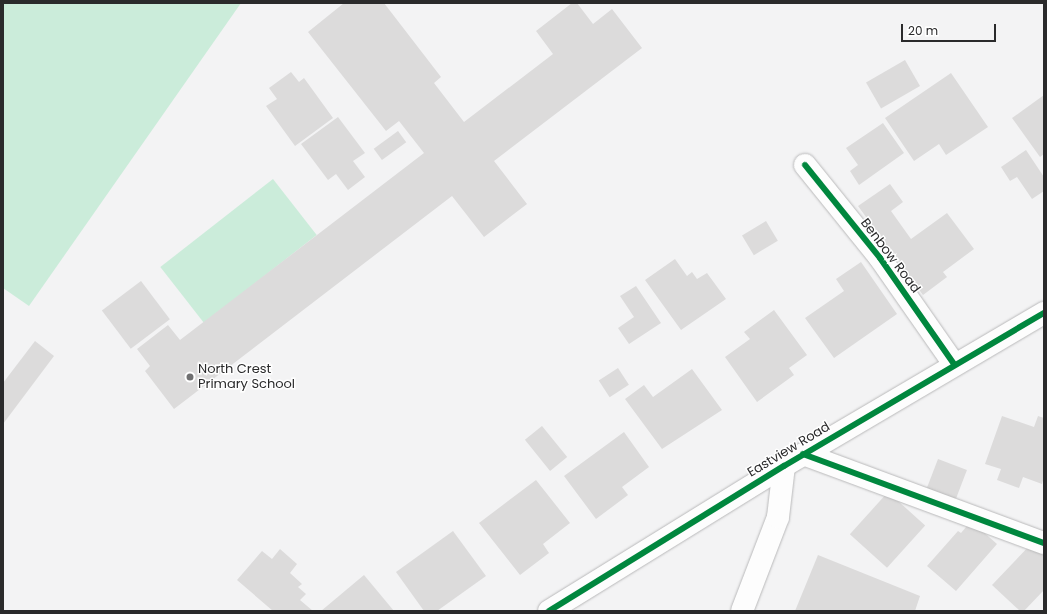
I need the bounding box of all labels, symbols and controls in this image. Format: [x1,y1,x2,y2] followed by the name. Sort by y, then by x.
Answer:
[903,16,998,42] scale bar
[908,22,938,39] text: 20 m
[857,216,923,296] street label: Benbow Road
[198,362,295,393] place label: North Crest Primary School
[185,372,195,382] marker: North Crest Primary School
[745,419,833,481] street label: Eastview Road

